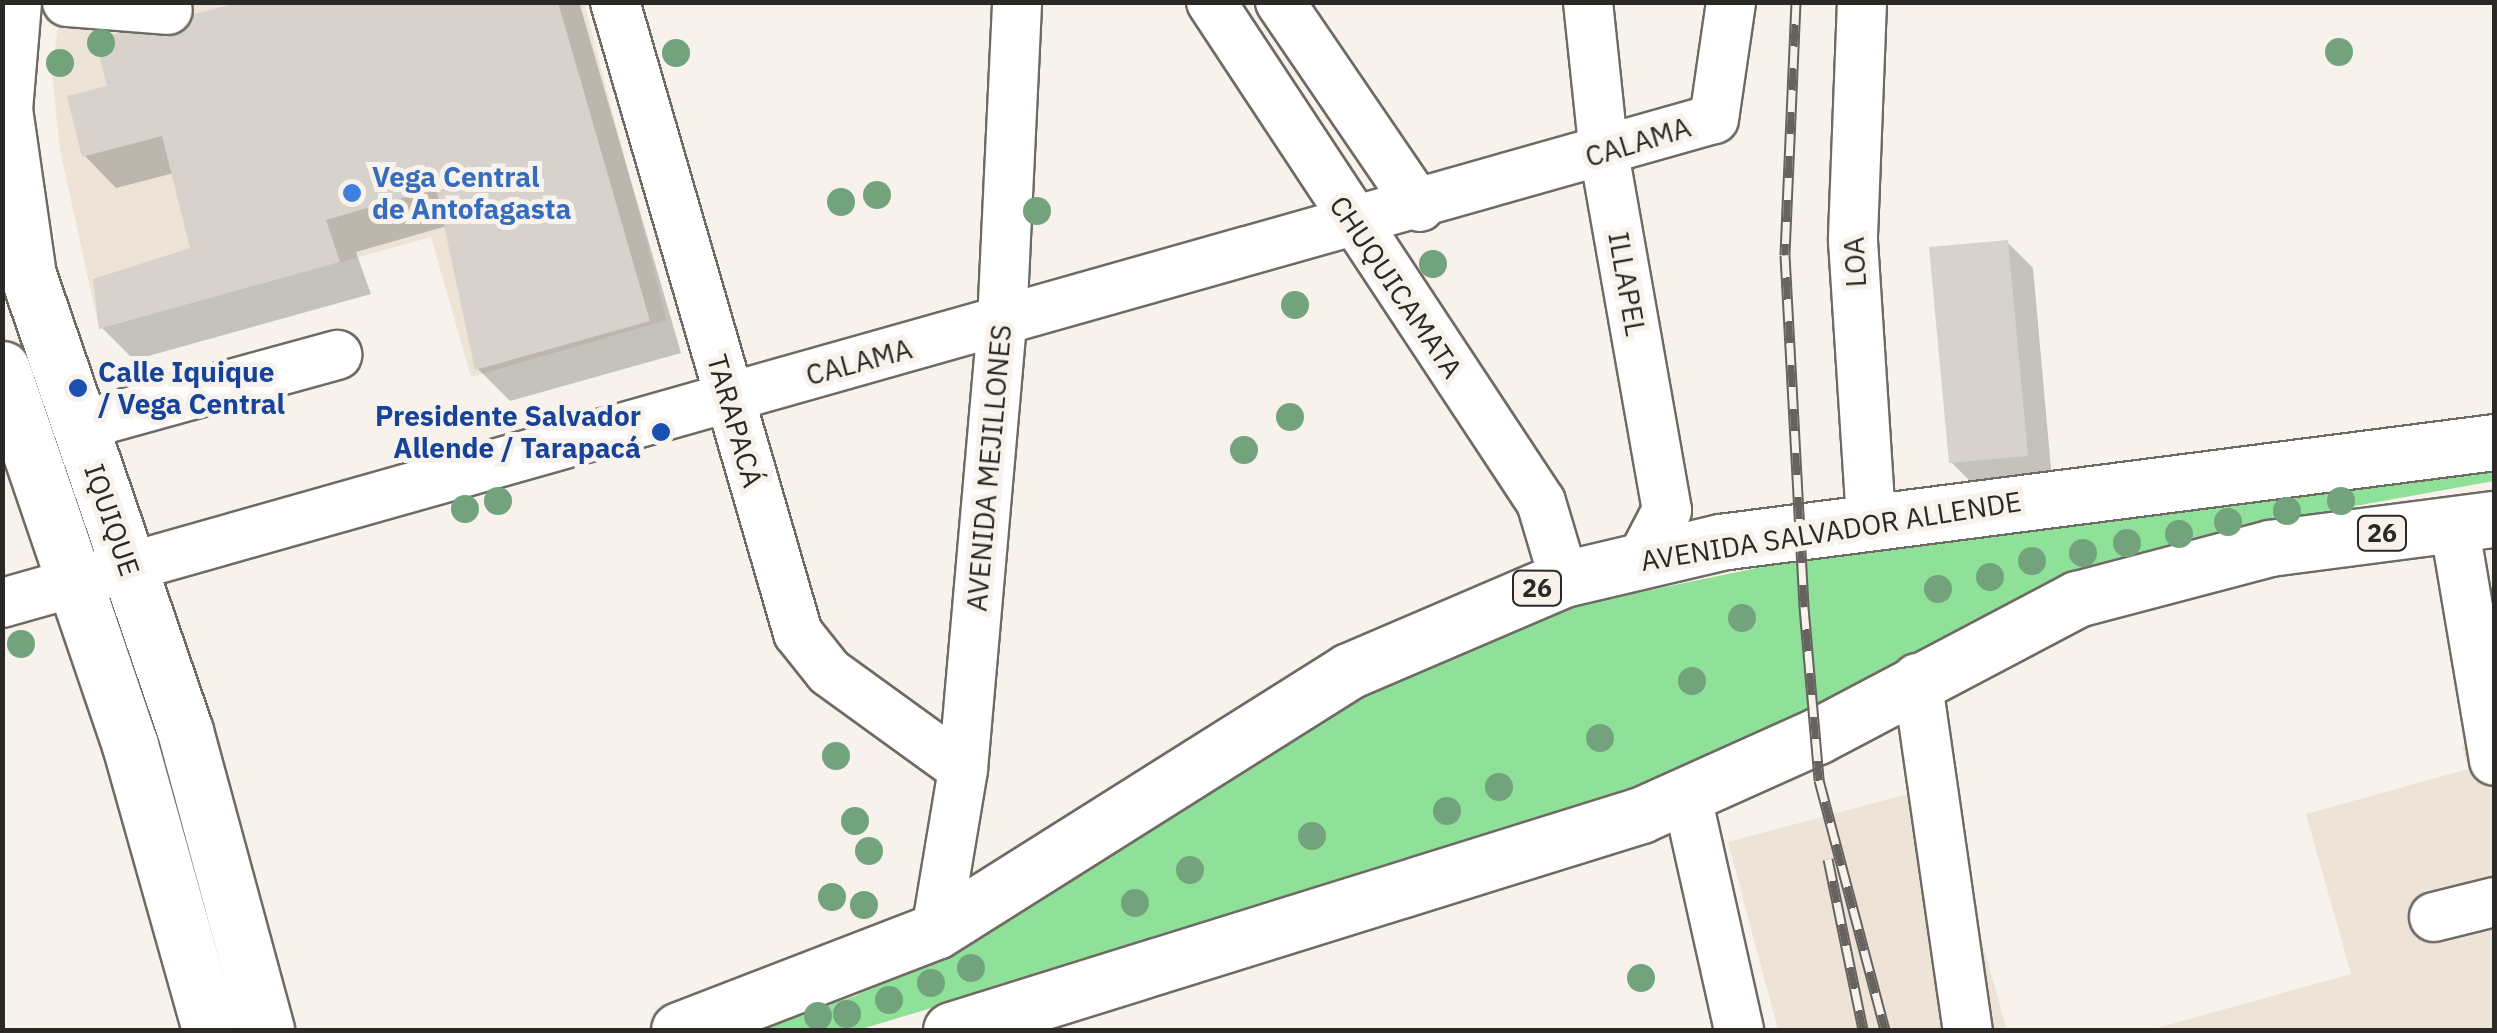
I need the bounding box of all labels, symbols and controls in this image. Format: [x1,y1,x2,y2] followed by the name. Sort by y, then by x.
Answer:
[1581,110,1695,174] street label: CALAMA
[372,160,571,226] place label: Vega Central de Antofagasta
[341,182,363,204] marker: Vega Central de Antofagasta
[1323,190,1469,384] street label: CHUQUICAMATA
[1601,229,1653,339] street label: ILLAPEL
[1837,236,1873,288] street label: LOA
[960,323,1018,613] street label: AVENIDA MEJILLONES
[802,332,916,392] street label: CALAMA
[700,351,770,491] street label: TARAPACÁ
[98,355,285,421] place label: Calle Iquique / Vega Central
[67,377,89,399] marker: Calle Iquique / Vega Central
[375,399,641,465] place label: Presidente Salvador Allende / Tarapacá
[650,421,672,443] marker: Presidente Salvador Allende / Tarapacá
[77,460,147,580] street label: IQUIQUE
[1638,484,2024,578] street label: AVENIDA SALVADOR ALLENDE
[2357,513,2407,553] road number: 26
[1512,568,1562,608] road number: 26

